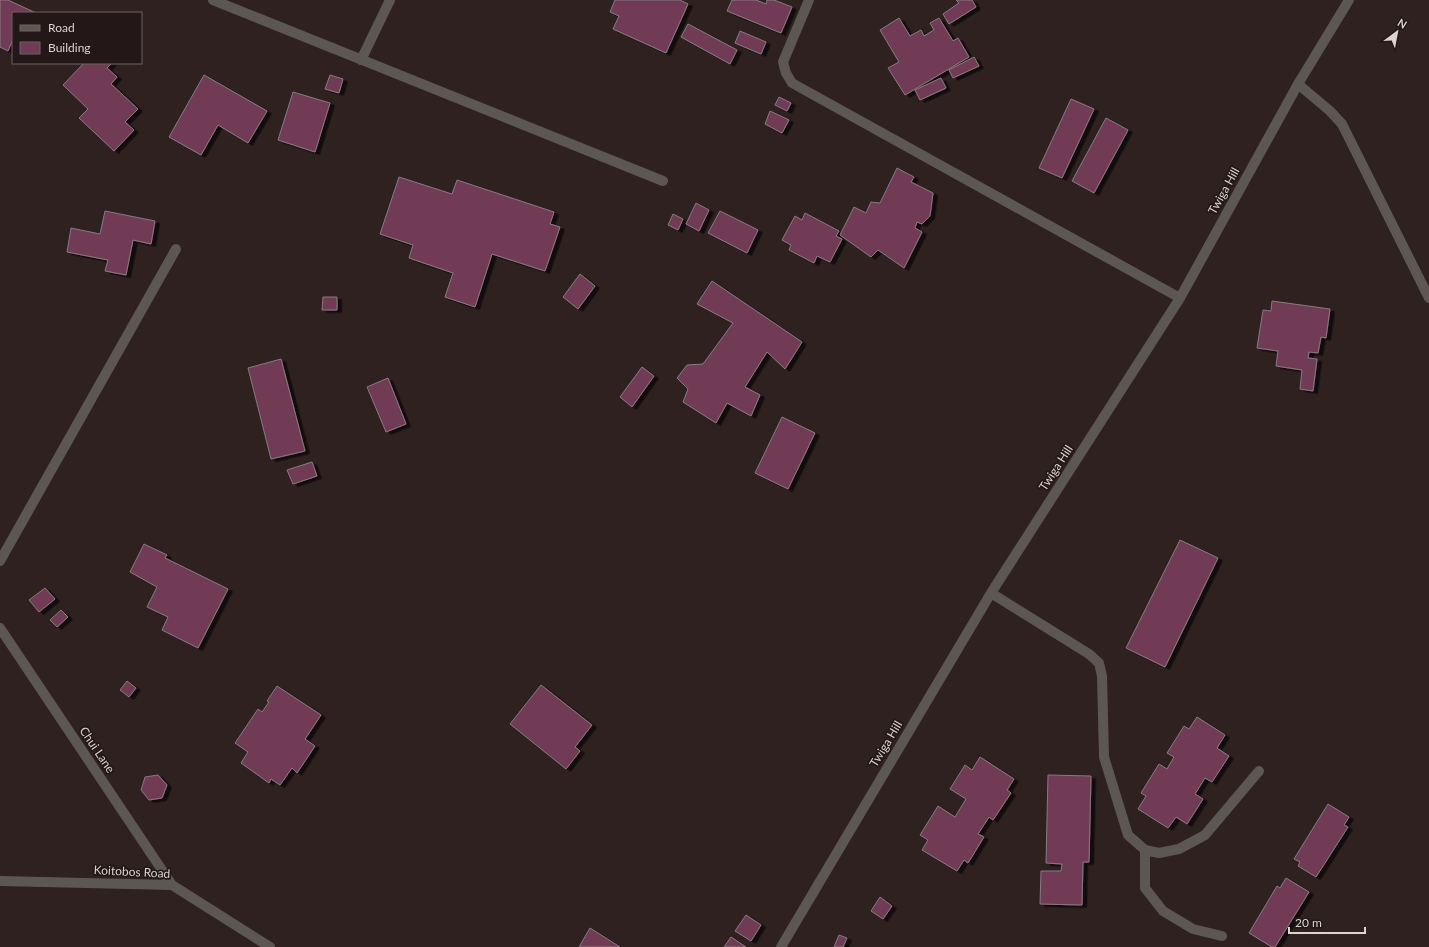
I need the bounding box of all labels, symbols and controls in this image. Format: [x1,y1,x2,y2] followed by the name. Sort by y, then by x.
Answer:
[12,12,142,64] legend
[1377,12,1417,52] north arrow
[1396,15,1410,31] text: N
[48,20,75,35] text: Road
[48,40,91,55] text: Building
[1205,165,1243,217] street label: Twiga Hill
[1035,442,1076,493] street label: Twiga Hill
[866,718,905,770] street label: Twiga Hill
[77,724,118,776] street label: Chui Lane
[93,862,171,881] street label: Koitobos Road
[1289,909,1365,935] scale bar
[1295,915,1322,930] text: 20 m

